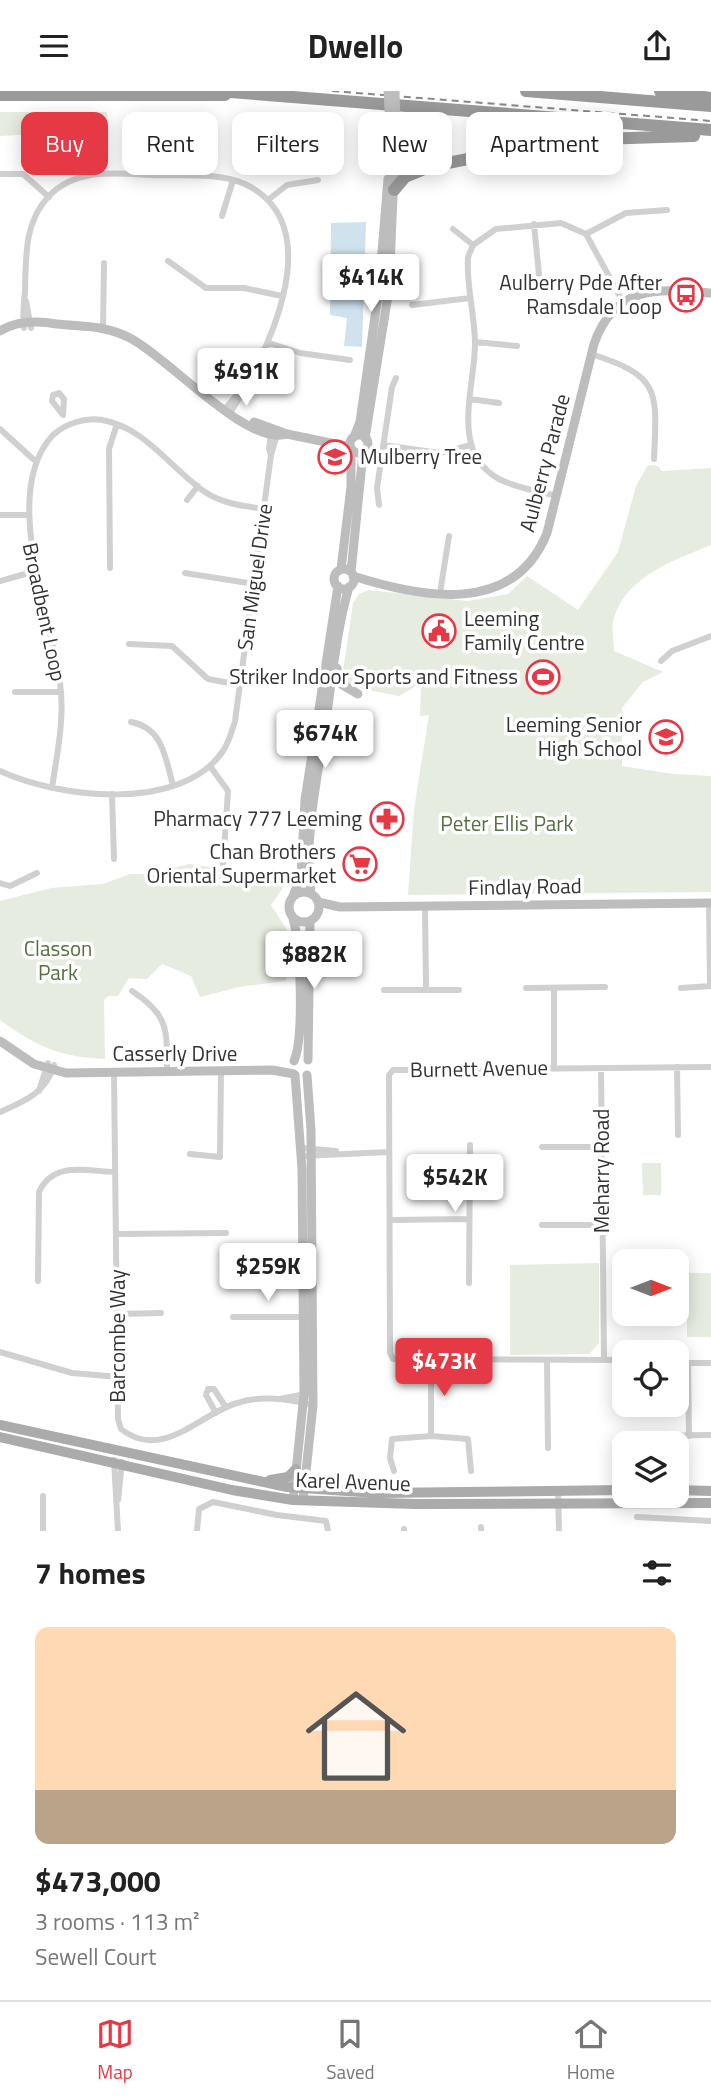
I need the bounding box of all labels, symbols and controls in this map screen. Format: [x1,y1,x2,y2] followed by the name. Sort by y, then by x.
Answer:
[308,22,403,70] text: Dwello
[35,27,73,65] icon: menu
[638,27,676,65] icon: share
[21,112,108,175] chip: Buy
[122,112,218,175] chip: Rent
[232,112,344,175] chip: Filters
[358,112,452,175] chip: New
[466,112,623,175] chip: Apartment
[322,255,420,314] pin: $414K
[338,259,404,294] text: $414K
[499,266,662,322] place label: Aulberry Pde After Ramsdale Loop
[667,276,705,314] bus stop icon: Aulberry Pde After Ramsdale Loop
[197,349,295,408] pin: $491K
[213,353,279,388] text: $491K
[510,390,578,535] street label: Aulberry Parade
[316,438,354,476] school or university icon: Mulberry Tree
[360,440,482,472] place label: Mulberry Tree
[228,501,280,652] street label: San Miguel Drive
[15,540,75,684] street label: Broadbent Loop
[464,602,585,658] place label: Leeming Family Centre
[420,612,458,650] public building icon: Leeming Family Centre
[524,658,562,696] sports icon: Striker Indoor Sports and Fitness
[229,660,518,692] place label: Striker Indoor Sports and Fitness
[506,708,642,764] place label: Leeming Senior High School
[276,711,374,770] pin: $674K
[292,715,358,750] text: $674K
[647,718,685,756] school or university icon: Leeming Senior High School
[368,800,406,838] pharmacy icon: Pharmacy 777 Leeming
[153,802,362,834] place label: Pharmacy 777 Leeming
[440,807,574,839] park label: Peter Ellis Park
[147,835,337,891] place label: Chan Brothers Oriental Supermarket
[341,845,379,883] supermarket icon: Chan Brothers Oriental Supermarket
[468,869,582,903] street label: Findlay Road
[24,932,92,988] park label: Classon Park
[265,932,363,991] pin: $882K
[281,936,347,971] text: $882K
[113,1037,237,1069] street label: Casserly Drive
[410,1051,548,1085] street label: Burnett Avenue
[585,1109,617,1233] street label: Meharry Road
[406,1155,504,1214] pin: $542K
[422,1159,488,1194] text: $542K
[219,1243,317,1303] pin: $259K
[235,1248,301,1283] text: $259K
[612,1249,690,1327] north arrow
[612,1249,689,1508] map controls
[101,1269,133,1403] street label: Barcombe Way
[395,1339,493,1398] pin: $473K
[612,1340,689,1417] button: locate
[411,1343,477,1378] text: $473K
[612,1431,689,1508] button: layers
[295,1463,411,1499] street label: Karel Avenue
[35,1550,146,1596] text: 7 homes
[638,1554,676,1592] icon: filters
[293,1673,419,1799] icon: home
[35,1858,161,1904] text: $473,000
[35,1904,199,1939] text: 3 rooms · 113 m²
[35,1939,156,1974] text: Sewell Court
[96,2015,134,2086] tab: Map
[326,2015,375,2086] tab: Saved
[567,2015,615,2086] tab: Home

